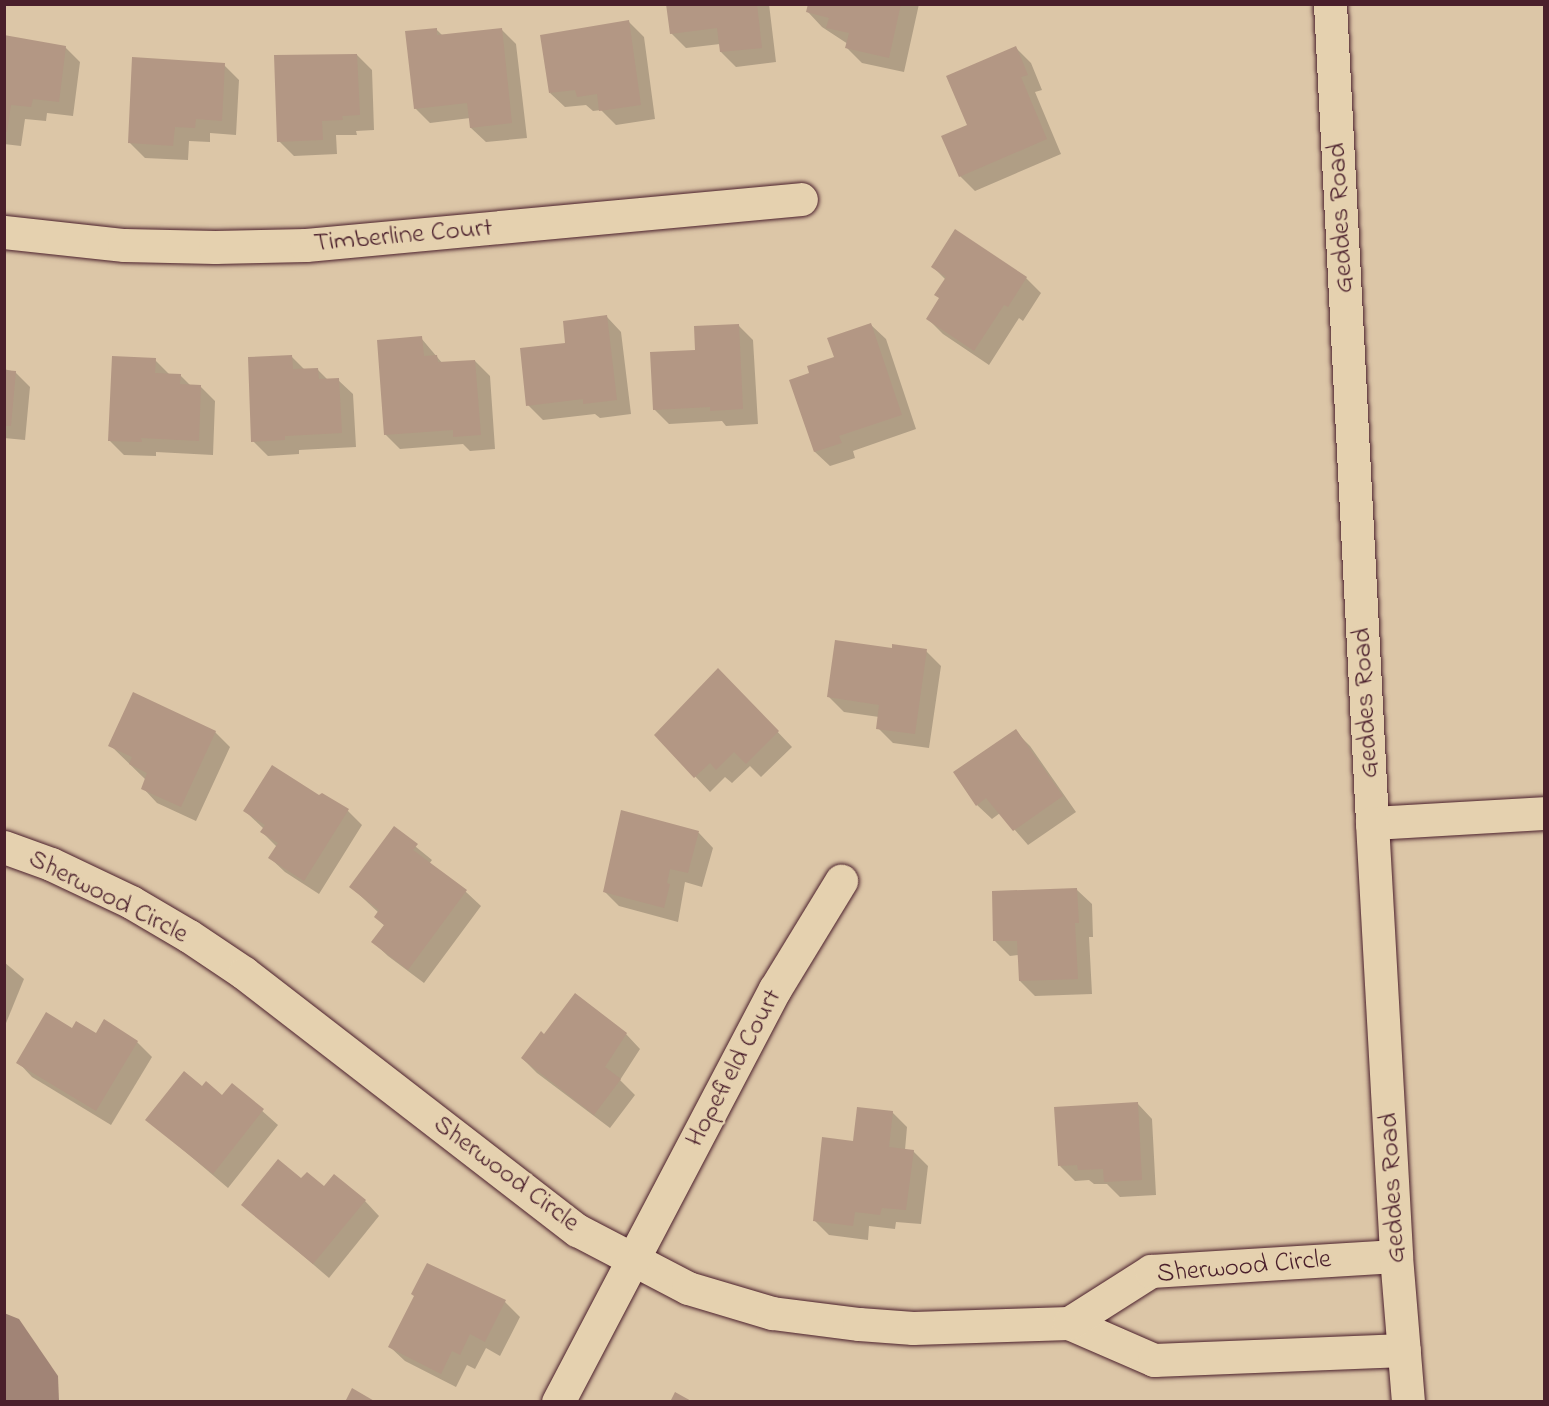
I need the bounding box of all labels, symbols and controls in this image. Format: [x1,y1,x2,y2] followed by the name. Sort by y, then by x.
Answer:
[1321,142,1361,294] street label: Geddes Road
[312,212,494,260] street label: Timberline Court
[1346,627,1386,779] street label: Geddes Road
[23,843,193,951] street label: Sherwood Circle
[679,984,789,1152] street label: Hopefield Court
[426,1108,586,1240] street label: Sherwood Circle
[1373,1112,1413,1264] street label: Geddes Road
[1156,1243,1332,1291] street label: Sherwood Circle

